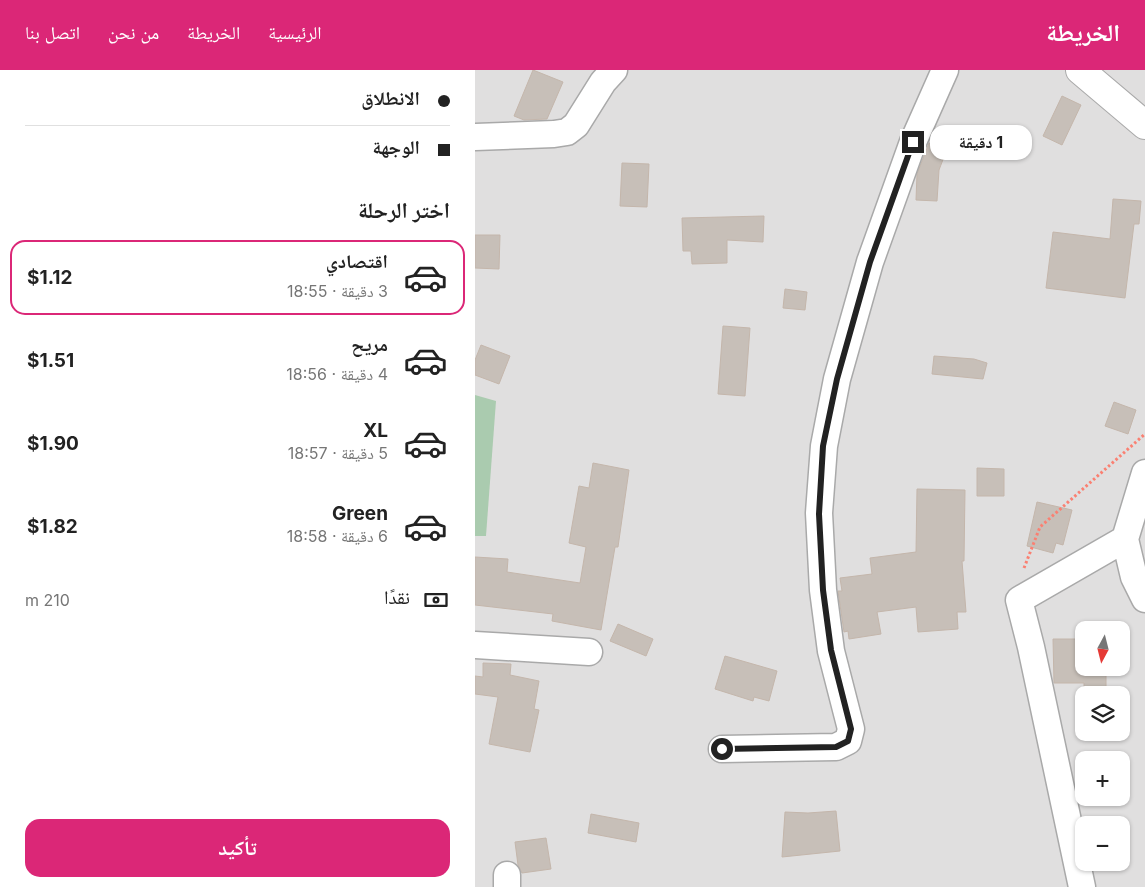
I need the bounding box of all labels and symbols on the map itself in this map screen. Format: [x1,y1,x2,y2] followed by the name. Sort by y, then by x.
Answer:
[931,124,1033,160] callout: 1 دقيقة
[902,131,924,153] route end
[1075,621,1130,676] north arrow
[711,738,733,760] route start

